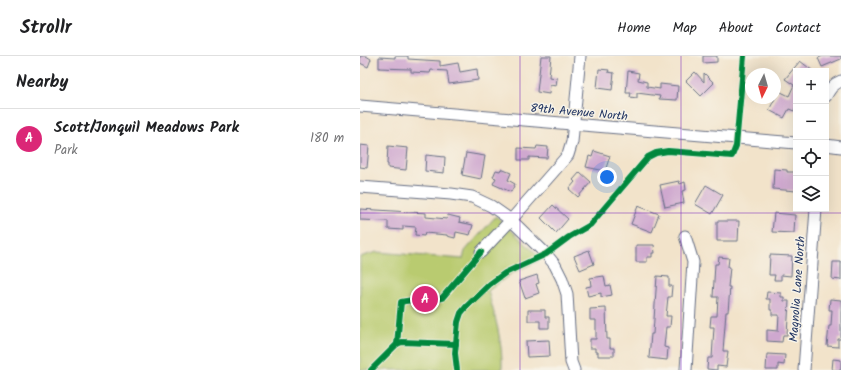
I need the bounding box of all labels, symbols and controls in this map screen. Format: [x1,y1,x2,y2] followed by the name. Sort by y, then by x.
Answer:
[20,13,72,43] text: Strollr
[617,17,651,39] text: Home
[673,17,697,39] text: Map
[719,17,753,39] text: About
[775,17,821,39] text: Contact
[745,68,781,104] north arrow
[793,68,829,212] map controls
[793,68,829,104] button: +
[16,69,68,96] text: Nearby
[529,99,628,126] street label: 89th Avenue North
[793,104,829,140] button: −
[54,116,239,140] text: Scott/Jonquil Meadows Park
[25,128,33,149] text: A
[310,128,344,149] text: 180 m
[54,140,78,161] text: Park
[793,140,829,176] button: locate
[597,167,617,187] your location
[793,176,829,212] button: layers
[784,235,811,343] street label: Magnolia Lane North
[412,284,438,314] pin: A

